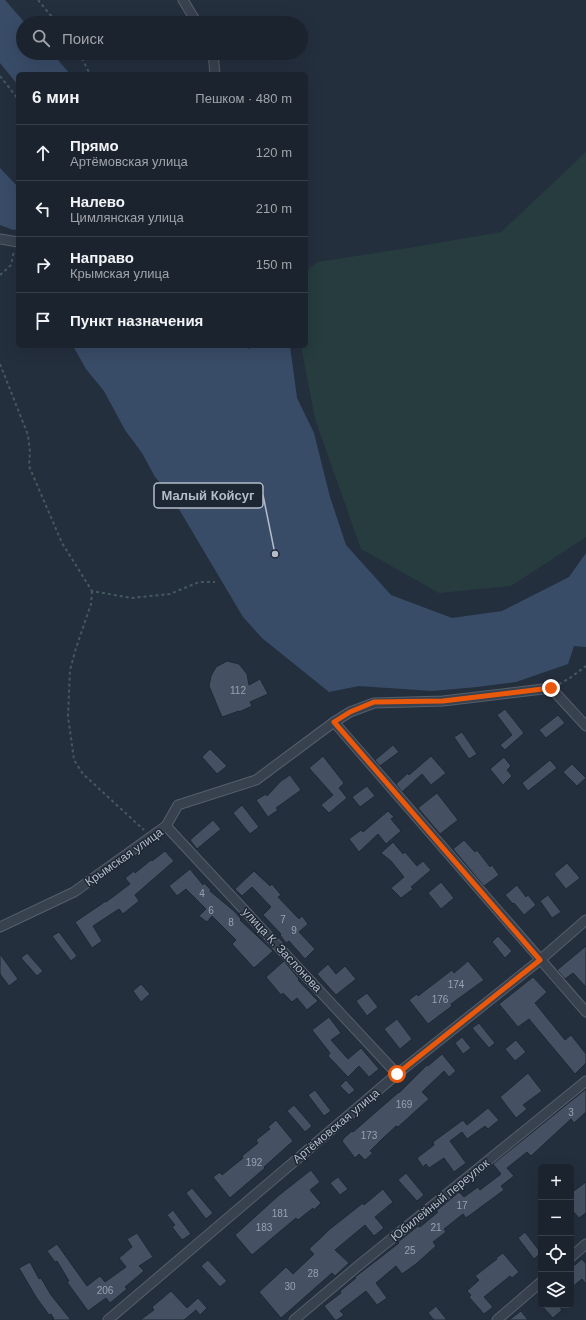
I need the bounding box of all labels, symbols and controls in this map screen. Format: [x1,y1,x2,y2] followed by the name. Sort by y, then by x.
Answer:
[16,16,308,60] search box
[30,27,52,49] icon: search
[62,30,104,47] text: Поиск
[32,88,79,107] text: 6 мин
[195,91,292,106] text: Пешком · 480 m
[70,137,119,154] text: Прямо
[32,142,54,164] icon: ahead
[256,145,292,160] text: 120 m
[70,154,188,169] text: Артёмовская улица
[70,193,125,210] text: Налево
[32,198,54,220] icon: left
[256,201,292,216] text: 210 m
[70,210,184,225] text: Цимлянская улица
[70,249,134,266] text: Направо
[32,254,54,276] icon: right
[256,257,292,272] text: 150 m
[70,266,169,281] text: Крымская улица
[32,310,54,332] icon: arrive
[70,312,203,329] text: Пункт назначения
[154,483,263,508] callout: Малый Койсуг
[162,488,255,503] text: Малый Койсуг
[542,679,560,697] route end
[230,685,246,696] house number: 112
[82,825,166,889] street label: Крымская улица
[199,888,205,899] house number: 4
[208,905,214,916] house number: 6
[239,905,325,995] street label: улица К. Заслонова
[280,914,286,925] house number: 7
[228,917,234,928] house number: 8
[291,925,297,936] house number: 9
[448,979,465,990] house number: 174
[432,994,449,1005] house number: 176
[388,1065,406,1083] route start
[290,1085,382,1166] street label: Артёмовская улица
[396,1099,413,1110] house number: 169
[568,1107,574,1118] house number: 3
[361,1130,378,1141] house number: 173
[388,1156,493,1244] street label: Юбилейный переулок
[246,1157,263,1168] house number: 192
[538,1164,574,1308] map controls
[538,1164,574,1200] button: +
[456,1200,468,1211] house number: 17
[538,1200,574,1236] button: −
[272,1208,289,1219] house number: 181
[256,1222,273,1233] house number: 183
[430,1222,442,1233] house number: 21
[538,1236,574,1272] button: locate
[404,1245,416,1256] house number: 25
[307,1268,319,1279] house number: 28
[538,1272,574,1308] button: layers
[284,1281,296,1292] house number: 30
[97,1285,114,1296] house number: 206

